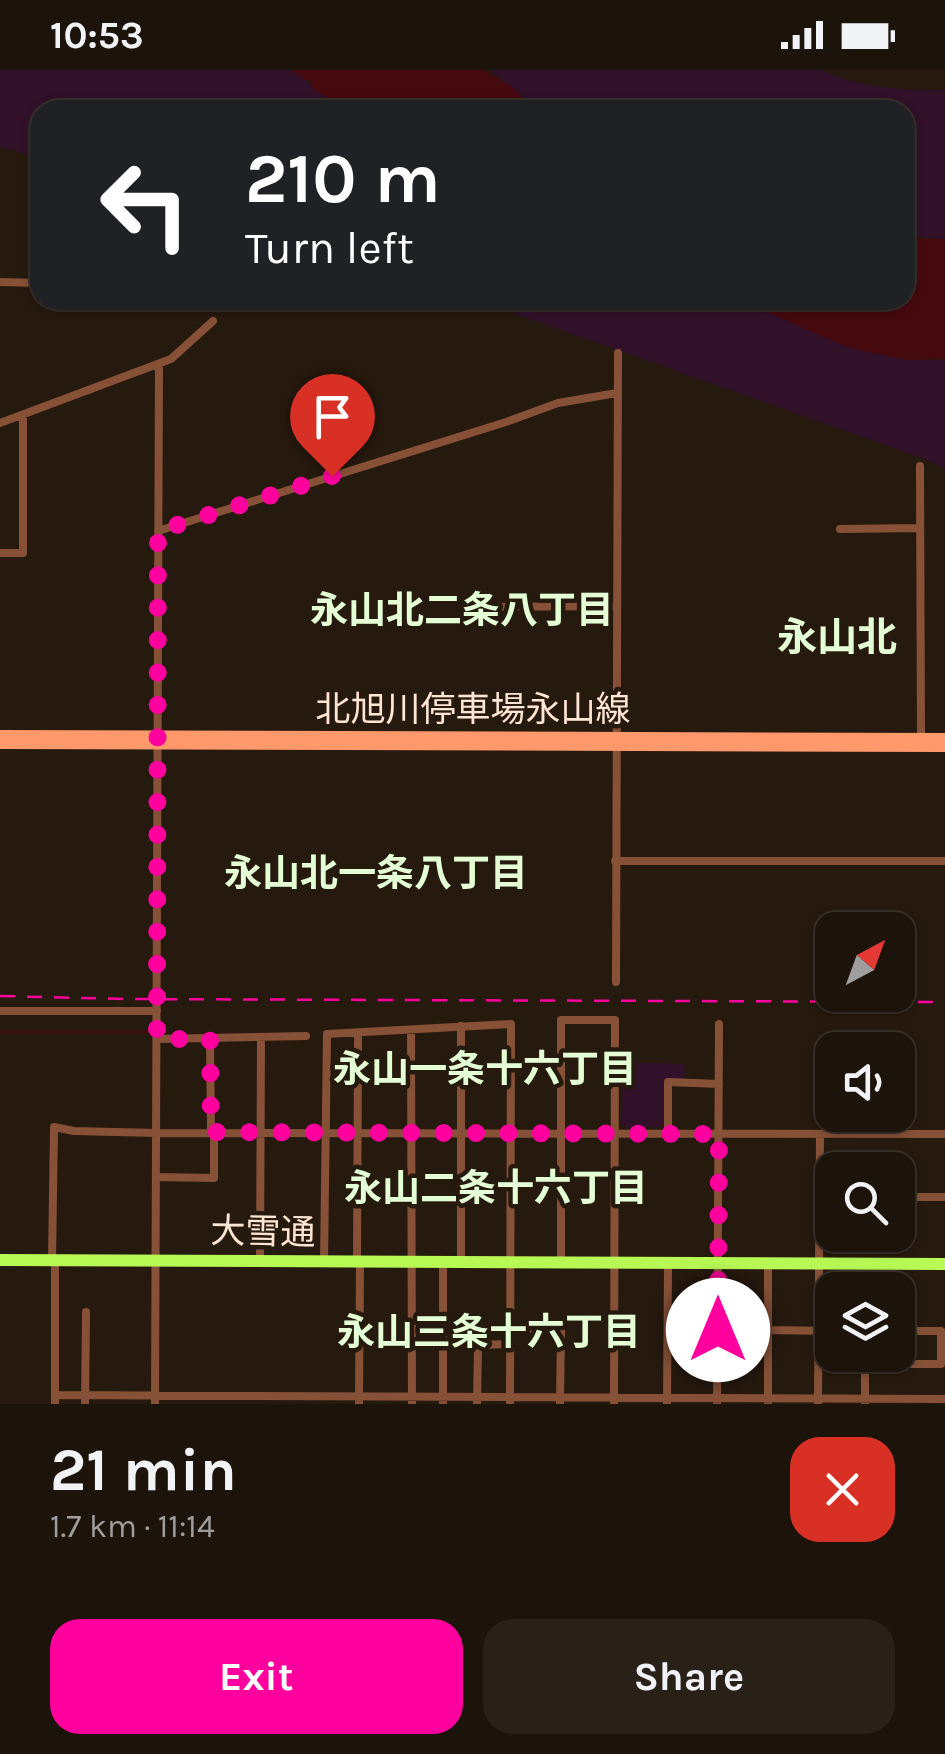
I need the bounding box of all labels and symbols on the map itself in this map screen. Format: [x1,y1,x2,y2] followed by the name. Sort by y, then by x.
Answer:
[290,374,375,477] pin
[310,588,614,633] district label: 永山北二条八丁目
[777,614,897,661] district label: 永山北
[315,689,631,730] street label: 北旭川停車場永山線
[224,851,528,896] district label: 永山北一条八丁目
[815,912,915,1012] north arrow
[333,1047,637,1092] district label: 永山一条十六丁目
[344,1166,648,1211] district label: 永山二条十六丁目
[210,1211,316,1253] street label: 大雪通
[666,1278,770,1382] position arrow
[337,1310,641,1355] district label: 永山三条十六丁目

